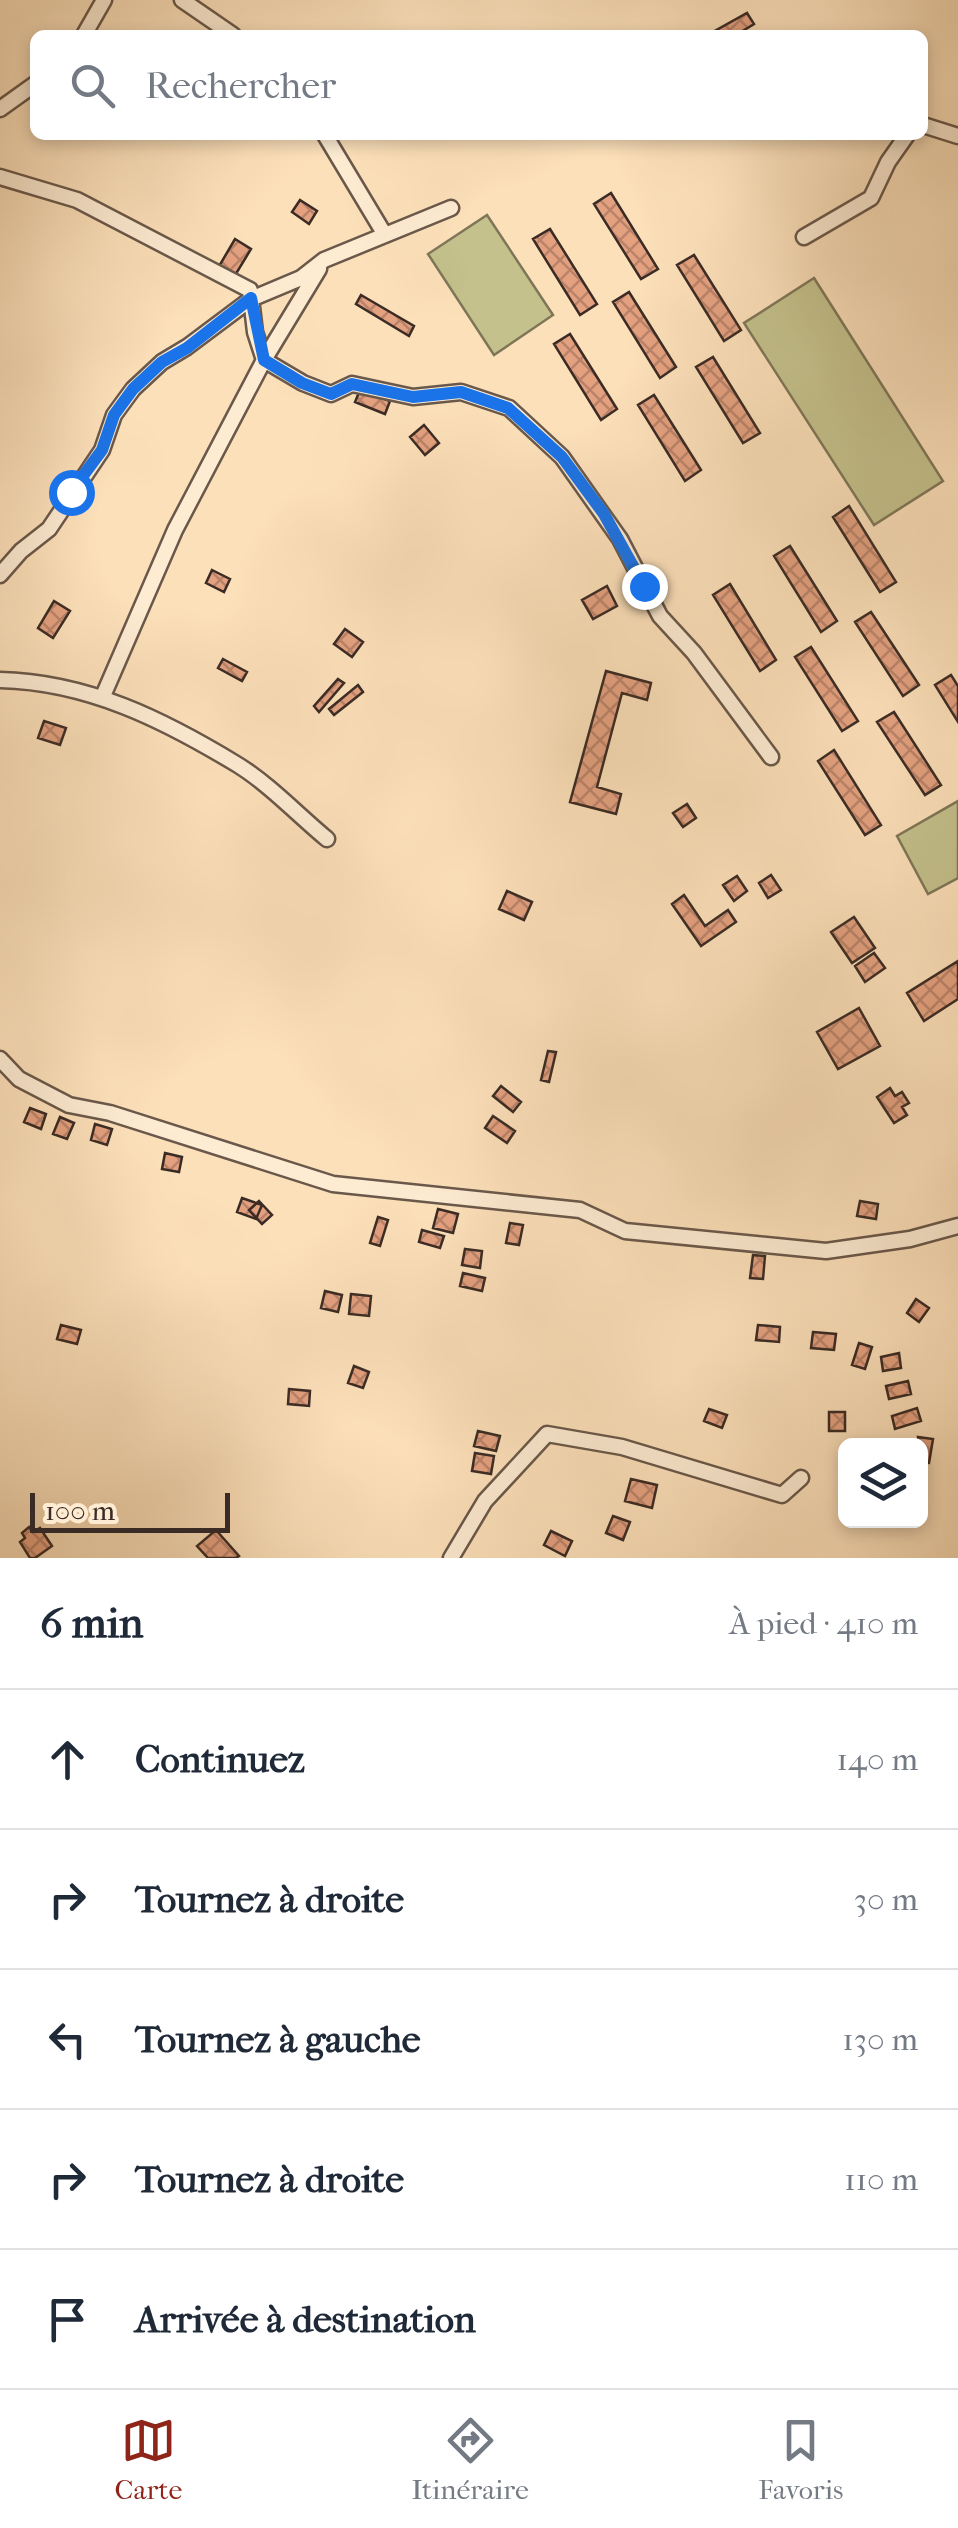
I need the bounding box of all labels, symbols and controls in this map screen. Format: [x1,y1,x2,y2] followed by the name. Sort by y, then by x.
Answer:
[30,30,928,140] search box
[65,58,120,113] icon: search
[145,63,336,108] text: Rechercher
[49,470,95,516] route start
[622,564,668,610] route end
[838,1438,928,1528] map controls
[838,1438,928,1528] button: layers
[30,1488,230,1532] scale bar
[45,1494,115,1527] text: 100 m
[40,1599,143,1648] text: 6 min
[729,1605,918,1642] text: À pied · 410 m
[40,1732,95,1787] icon: ahead
[135,1737,305,1782] text: Continuez
[837,1741,918,1778] text: 140 m
[40,1872,95,1927] icon: right
[135,1877,404,1922] text: Tournez à droite
[854,1881,918,1918] text: 30 m
[40,2012,95,2067] icon: left
[135,2017,421,2062] text: Tournez à gauche
[842,2021,918,2058] text: 130 m
[40,2152,95,2207] icon: right
[135,2157,404,2202] text: Tournez à droite
[844,2161,918,2198] text: 110 m
[40,2292,95,2347] icon: arrive
[135,2297,476,2342] text: Arrivée à destination
[115,2413,182,2506] tab: Carte
[411,2413,529,2506] tab: Itinéraire
[758,2413,843,2506] tab: Favoris

